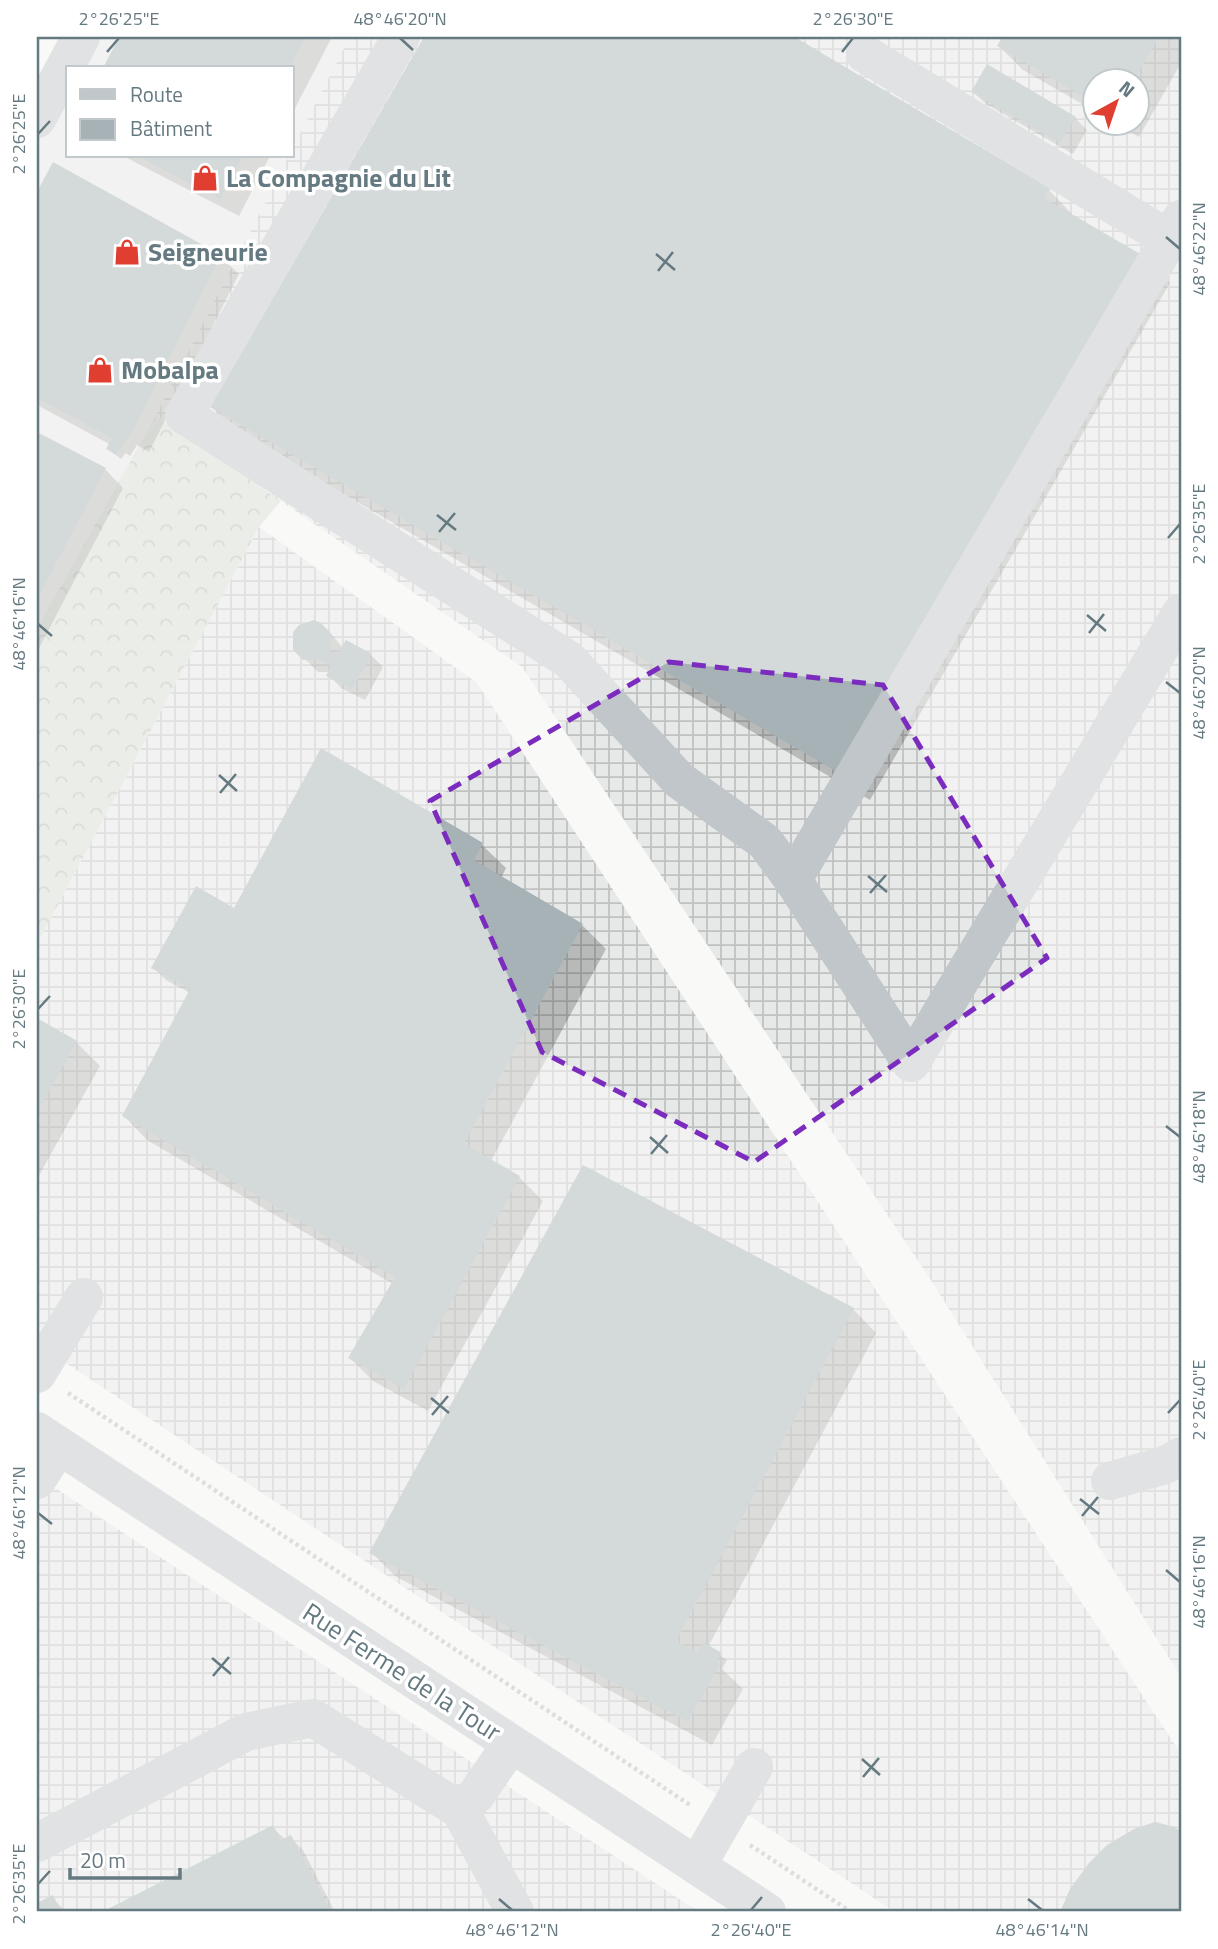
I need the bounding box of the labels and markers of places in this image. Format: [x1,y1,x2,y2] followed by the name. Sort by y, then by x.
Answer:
[226,158,451,197] place label: La Compagnie du Lit
[190,163,220,193] shop icon: La Compagnie du Lit
[148,232,268,271] place label: Seigneurie
[112,237,142,267] shop icon: Seigneurie
[121,350,219,389] place label: Mobalpa
[85,355,115,385] shop icon: Mobalpa

